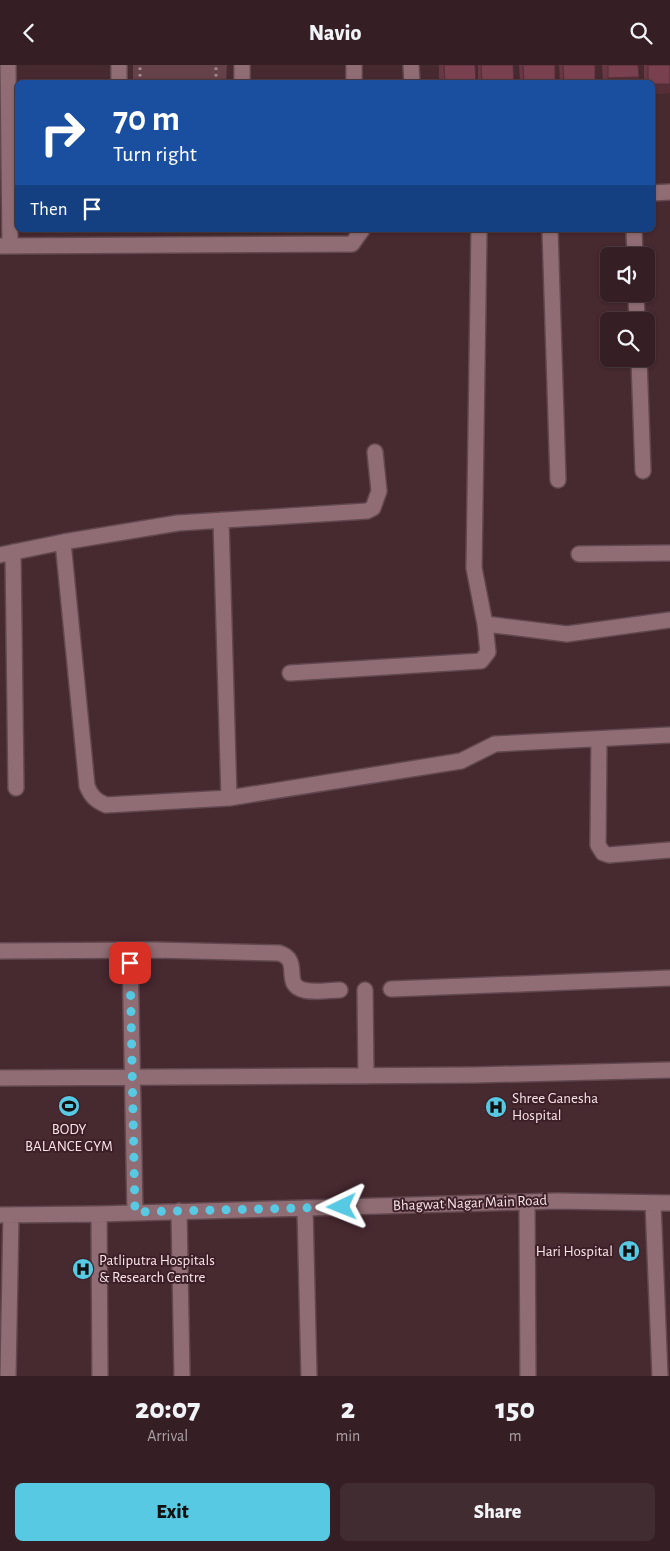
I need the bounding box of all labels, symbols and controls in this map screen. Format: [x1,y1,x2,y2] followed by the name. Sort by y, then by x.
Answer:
[15,19,43,47] icon: back
[627,19,655,47] icon: search
[309,22,361,44] text: Navio
[30,100,95,165] icon: right
[113,102,180,137] text: 70 m
[113,143,197,165] text: Turn right
[78,195,106,223] icon: arrive
[30,200,68,219] text: Then
[600,247,655,367] map controls
[600,247,655,302] button: sound
[600,312,655,367] button: search
[109,942,151,984] pin
[116,949,144,977] icon: arrive
[512,1091,598,1123] place label: Shree Ganesha Hospital
[57,1094,81,1118] sports icon: BODY BALANCE GYM
[484,1095,508,1119] hospital icon: Shree Ganesha Hospital
[25,1122,113,1154] place label: BODY BALANCE GYM
[315,1180,367,1232] position arrow
[393,1193,548,1213] street label: Bhagwat Nagar Main Road
[617,1239,641,1263] hospital icon: Hari Hospital
[536,1244,613,1259] place label: Hari Hospital
[99,1253,215,1285] place label: Patliputra Hospitals & Research Centre
[71,1257,95,1281] hospital icon: Patliputra Hospitals & Research Centre
[135,1394,200,1424] text: 20:07
[341,1394,355,1424] text: 2
[495,1394,535,1424] text: 150
[147,1428,188,1444] text: Arrival
[335,1428,360,1444] text: min
[509,1428,522,1444] text: m
[15,1483,330,1541] button: Exit
[340,1483,655,1541] button: Share

